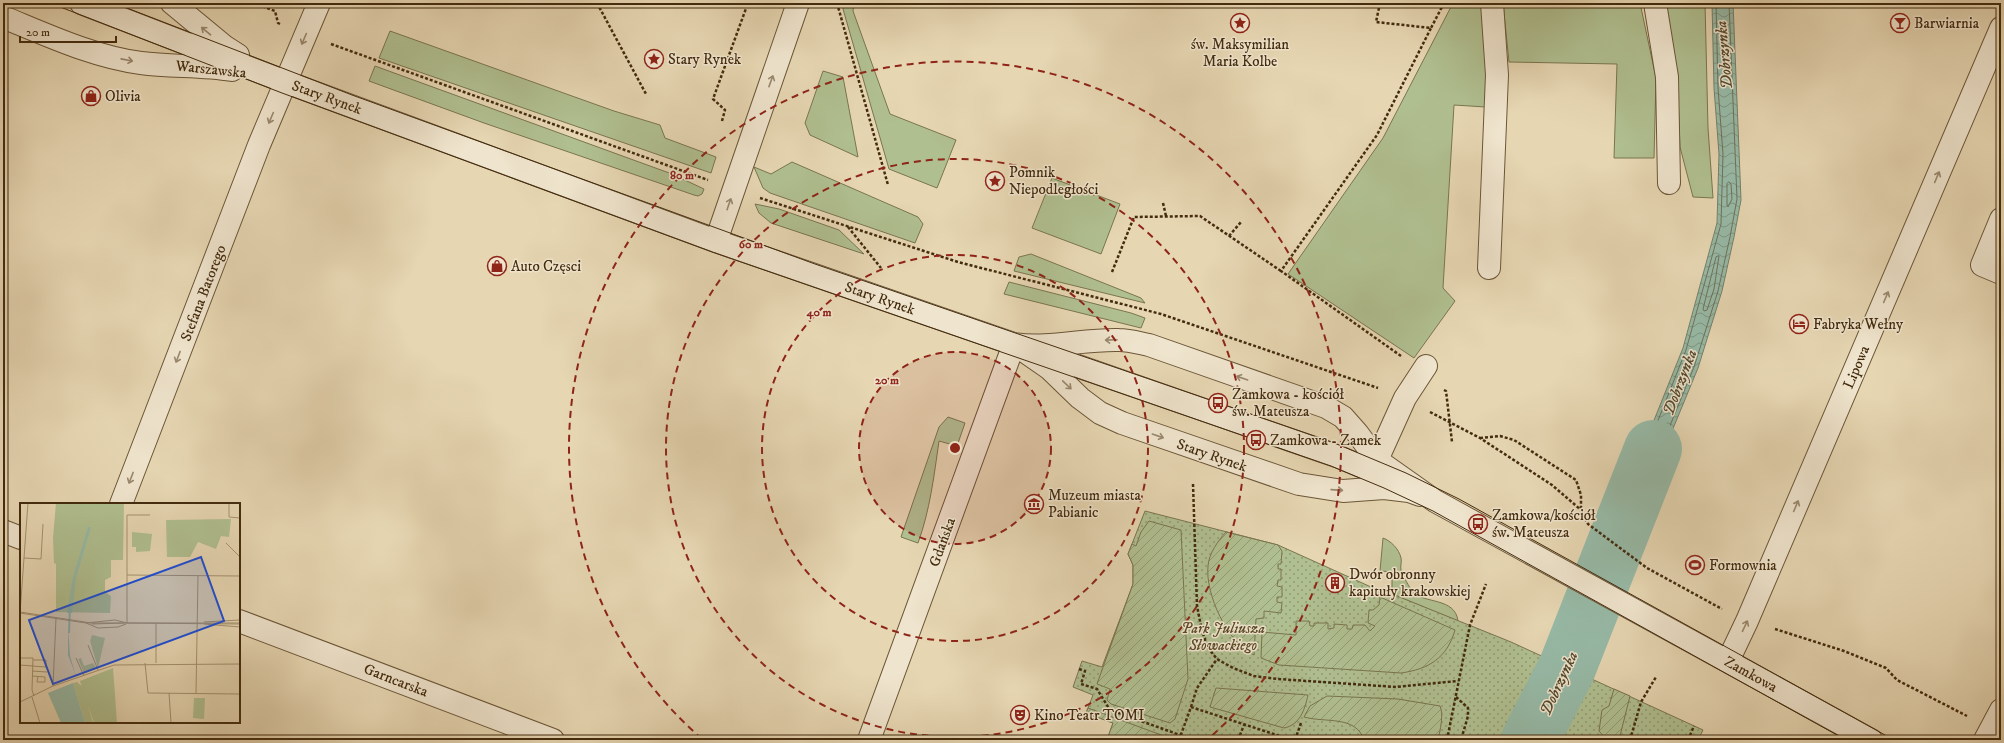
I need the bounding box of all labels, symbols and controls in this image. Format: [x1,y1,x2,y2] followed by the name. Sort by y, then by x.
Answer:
[1229,12,1251,34] place icon: św. Maksymilian Maria Kolbe
[1889,12,1911,34] bar icon: Barwiarnia
[1914,14,1980,33] place label: Barwiarnia
[20,18,116,44] scale bar
[1711,20,1737,90] water label: Dobrzynka
[26,25,50,40] text: 20 m
[201,27,212,36] one-way arrow
[300,33,307,45] one-way arrow
[1191,35,1289,71] place label: św. Maksymilian Maria Kolbe
[643,48,665,70] place icon: Stary Rynek
[668,50,742,69] place label: Stary Rynek
[174,56,248,83] street label: Warszawska
[120,57,133,65] one-way arrow
[289,76,365,119] street label: Stary Rynek
[768,76,776,88] one-way arrow
[80,85,102,107] shop icon: Olivia
[105,87,141,106] place label: Olivia
[267,112,274,124] one-way arrow
[1009,163,1098,199] place label: Pomnik Niepodległości
[670,168,694,183] text: 80 m
[984,170,1006,192] place icon: Pomnik Niepodległości
[1934,172,1941,184] one-way arrow
[726,198,733,211] one-way arrow
[739,237,763,252] text: 60 m
[176,242,231,344] street label: Stefana Batorego
[486,255,508,277] shop icon: Auto Częsci
[511,257,581,276] place label: Auto Częsci
[842,278,918,320] street label: Stary Rynek
[1882,291,1890,303] one-way arrow
[806,305,831,320] text: 40 m
[1788,313,1810,335] hotel icon: Fabryka Wełny
[1813,315,1904,334] place label: Fabryka Wełny
[1105,336,1118,344] one-way arrow
[1839,342,1874,392] street label: Lipowa
[1658,347,1702,418] water label: Dobrzynka
[173,350,181,362] one-way arrow
[875,373,899,388] text: 20 m
[1236,373,1248,381] one-way arrow
[1062,380,1072,390] one-way arrow
[1232,385,1344,421] place label: Zamkowa - kościół św. Mateusza
[1207,392,1229,414] bus stop icon: Zamkowa - kościół św. Mateusza
[1245,429,1267,451] bus stop icon: Zamkowa - Zamek
[1270,431,1382,450] place label: Zamkowa - Zamek
[1152,433,1165,440] one-way arrow
[1174,435,1250,477] street label: Stary Rynek
[948,441,962,455] centre of rings
[126,471,134,483] one-way arrow
[1048,486,1141,522] place label: Muzeum miasta Pabianic
[1330,487,1343,494] one-way arrow
[1023,493,1045,515] museum icon: Muzeum miasta Pabianic
[1793,501,1800,513] one-way arrow
[20,503,240,723] inset map
[1492,506,1596,542] place label: Zamkowa/kościół św. Mateusza
[1467,513,1489,535] bus stop icon: Zamkowa/kościół św. Mateusza
[925,514,960,569] street label: Gdańska
[1684,554,1706,576] sports icon: Formownia
[1709,556,1777,575] place label: Formownia
[1349,565,1471,601] place label: Dwór obronny kapituły krakowskiej
[1324,572,1346,594] building icon: Dwór obronny kapituły krakowskiej
[1181,619,1265,655] park label: Park Juliusza Słowackiego
[1742,620,1749,632] one-way arrow
[1535,648,1582,719] water label: Dobrzynka
[1721,652,1781,697] street label: Zamkowa
[361,660,431,702] street label: Garncarska
[1009,704,1031,726] theatre icon: Kino Teatr TOMI
[1034,706,1144,725] place label: Kino Teatr TOMI

